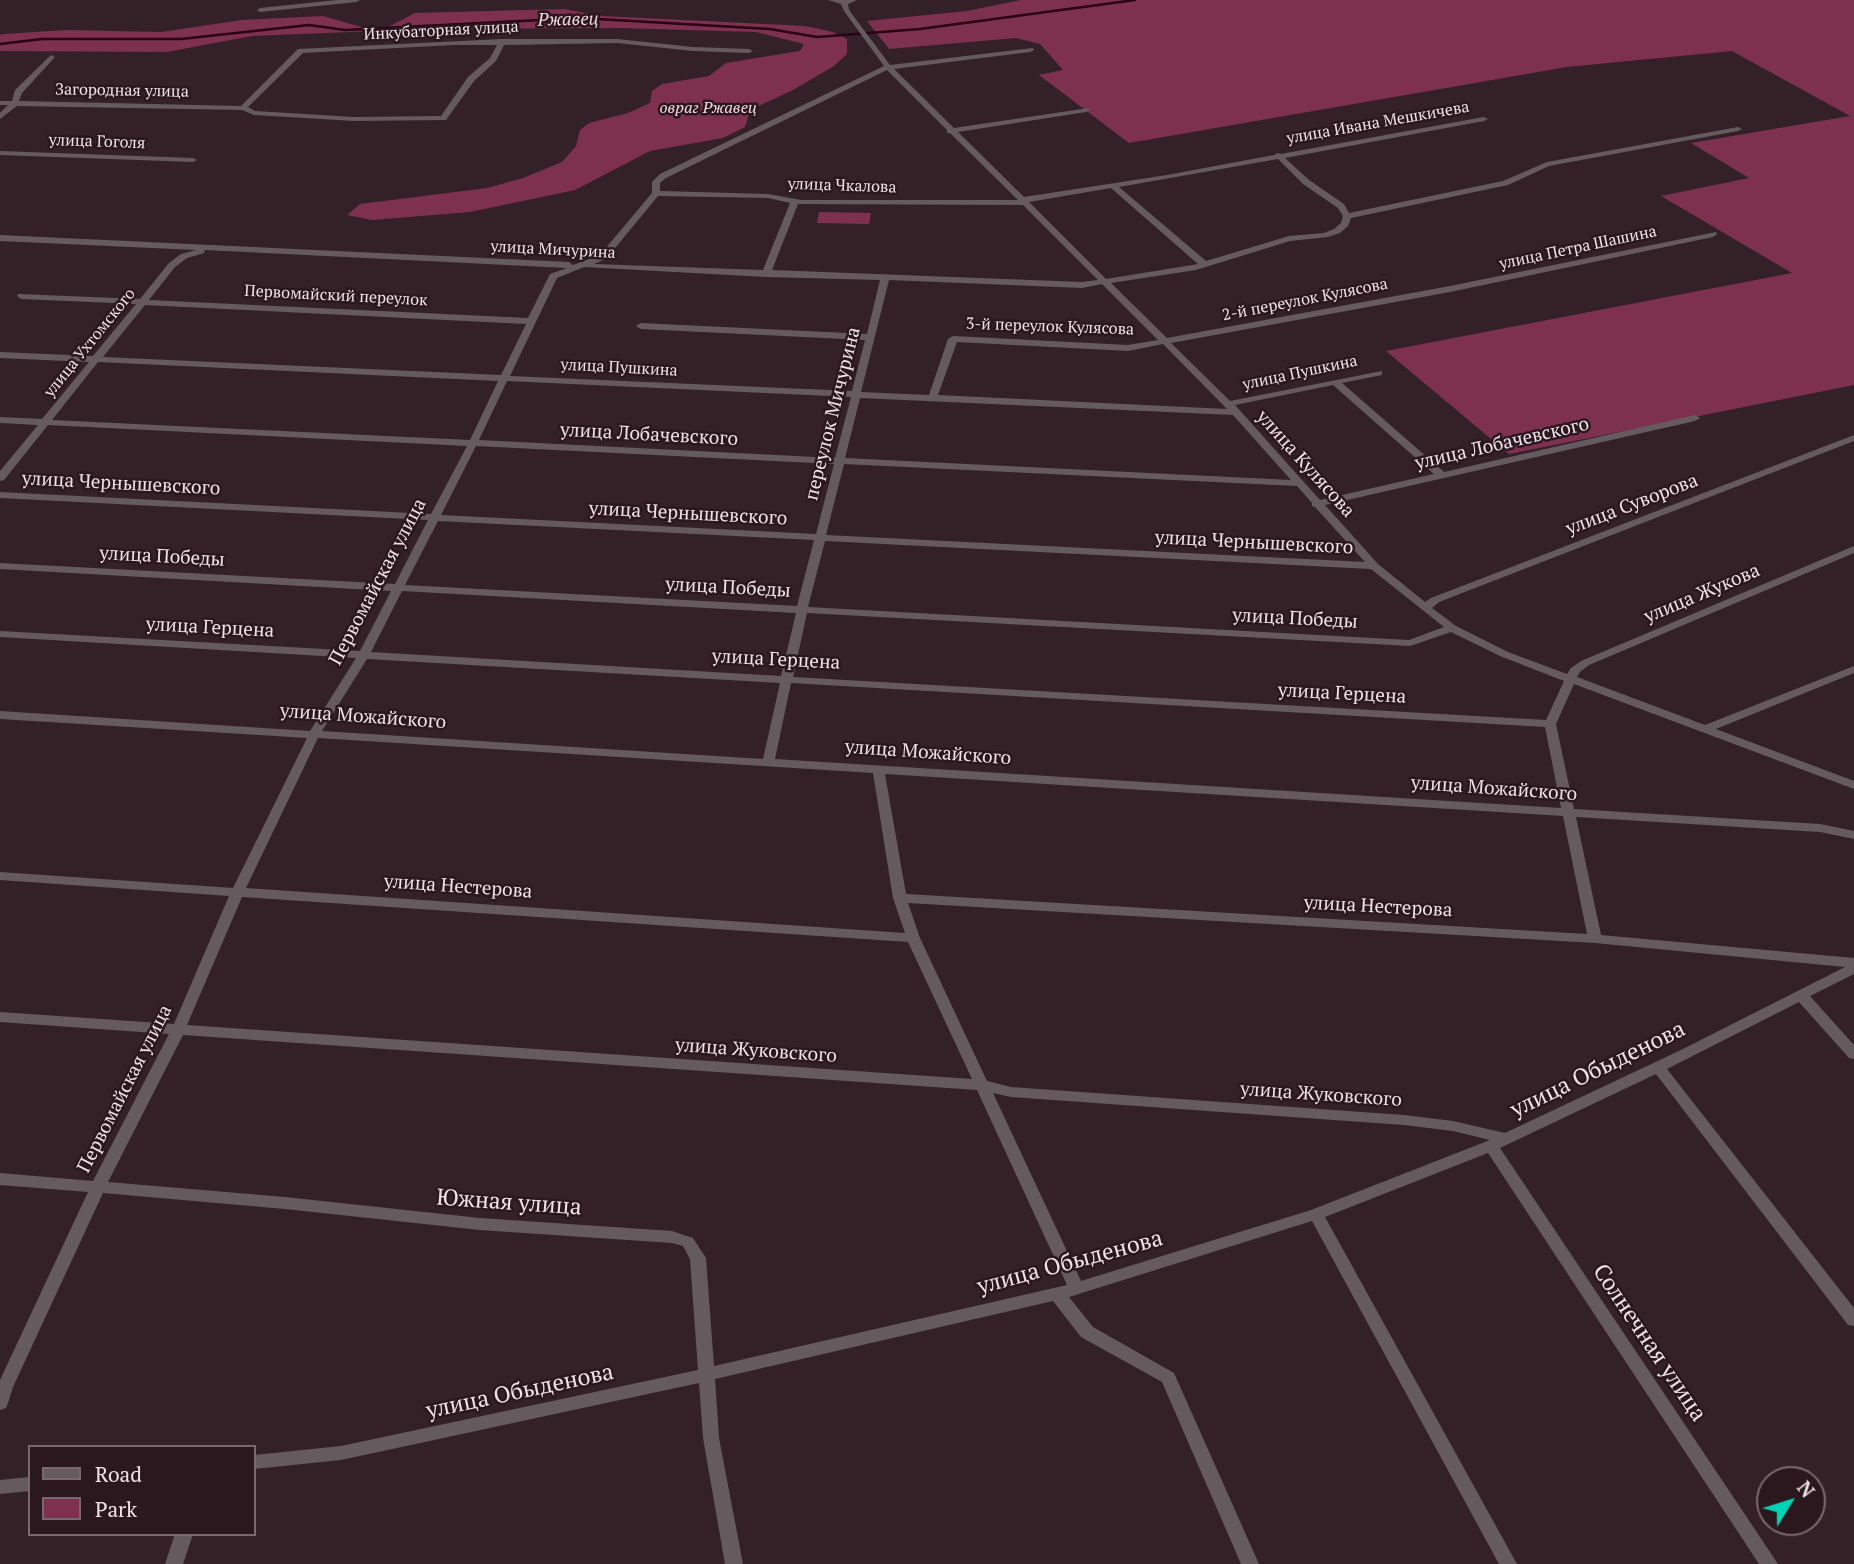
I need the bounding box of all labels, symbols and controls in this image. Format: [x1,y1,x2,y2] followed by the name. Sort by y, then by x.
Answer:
[537,9,599,31] water label: Ржавец
[363,17,519,45] street label: Инкубаторная улица
[55,80,189,102] street label: Загородная улица
[1285,97,1471,149] street label: улица Ивана Мешкичева
[659,98,757,118] park label: овраг Ржавец
[48,131,146,153] street label: улица Гоголя
[787,175,897,197] street label: улица Чкалова
[1498,222,1658,274] street label: улица Петра Шашина
[490,237,616,263] street label: улица Мичурина
[1221,275,1389,325] street label: 2-й переулок Кулясова
[244,282,428,310] street label: Первомайский переулок
[40,285,140,401] street label: улица Ухтомского
[966,314,1134,340] street label: 3-й переулок Кулясова
[800,325,866,503] street label: переулок Мичурина
[1241,351,1359,395] street label: улица Пушкина
[560,355,678,381] street label: улица Пушкина
[1251,406,1359,522] street label: улица Кулясова
[1413,413,1591,475] street label: улица Лобачевского
[559,419,739,451] street label: улица Лобачевского
[21,467,221,501] street label: улица Чернышевского
[1563,469,1701,541] street label: улица Суворова
[324,495,432,669] street label: Первомайская улица
[588,497,788,531] street label: улица Чернышевского
[1154,526,1354,560] street label: улица Чернышевского
[99,542,225,572] street label: улица Победы
[1641,559,1763,629] street label: улица Жукова
[665,573,791,603] street label: улица Победы
[1232,604,1358,634] street label: улица Победы
[145,613,275,643] street label: улица Герцена
[711,645,841,675] street label: улица Герцена
[1277,679,1407,709] street label: улица Герцена
[279,700,447,734] street label: улица Можайского
[844,736,1012,770] street label: улица Можайского
[1410,772,1578,806] street label: улица Можайского
[383,870,533,904] street label: улица Нестерова
[1303,892,1453,922] street label: улица Нестерова
[73,1001,177,1177] street label: Первомайская улица
[1506,1016,1690,1124] street label: улица Обыденова
[674,1034,838,1068] street label: улица Жуковского
[1239,1078,1403,1112] street label: улица Жуковского
[436,1184,582,1222] street label: Южная улица
[974,1225,1166,1301] street label: улица Обыденова
[1586,1259,1712,1427] street label: Солнечная улица
[424,1359,616,1425] street label: улица Обыденова
[28,1445,256,1536] legend
[95,1460,142,1488] text: Road
[1756,1466,1826,1536] north arrow
[1792,1476,1821,1502] text: N
[95,1495,137,1523] text: Park

